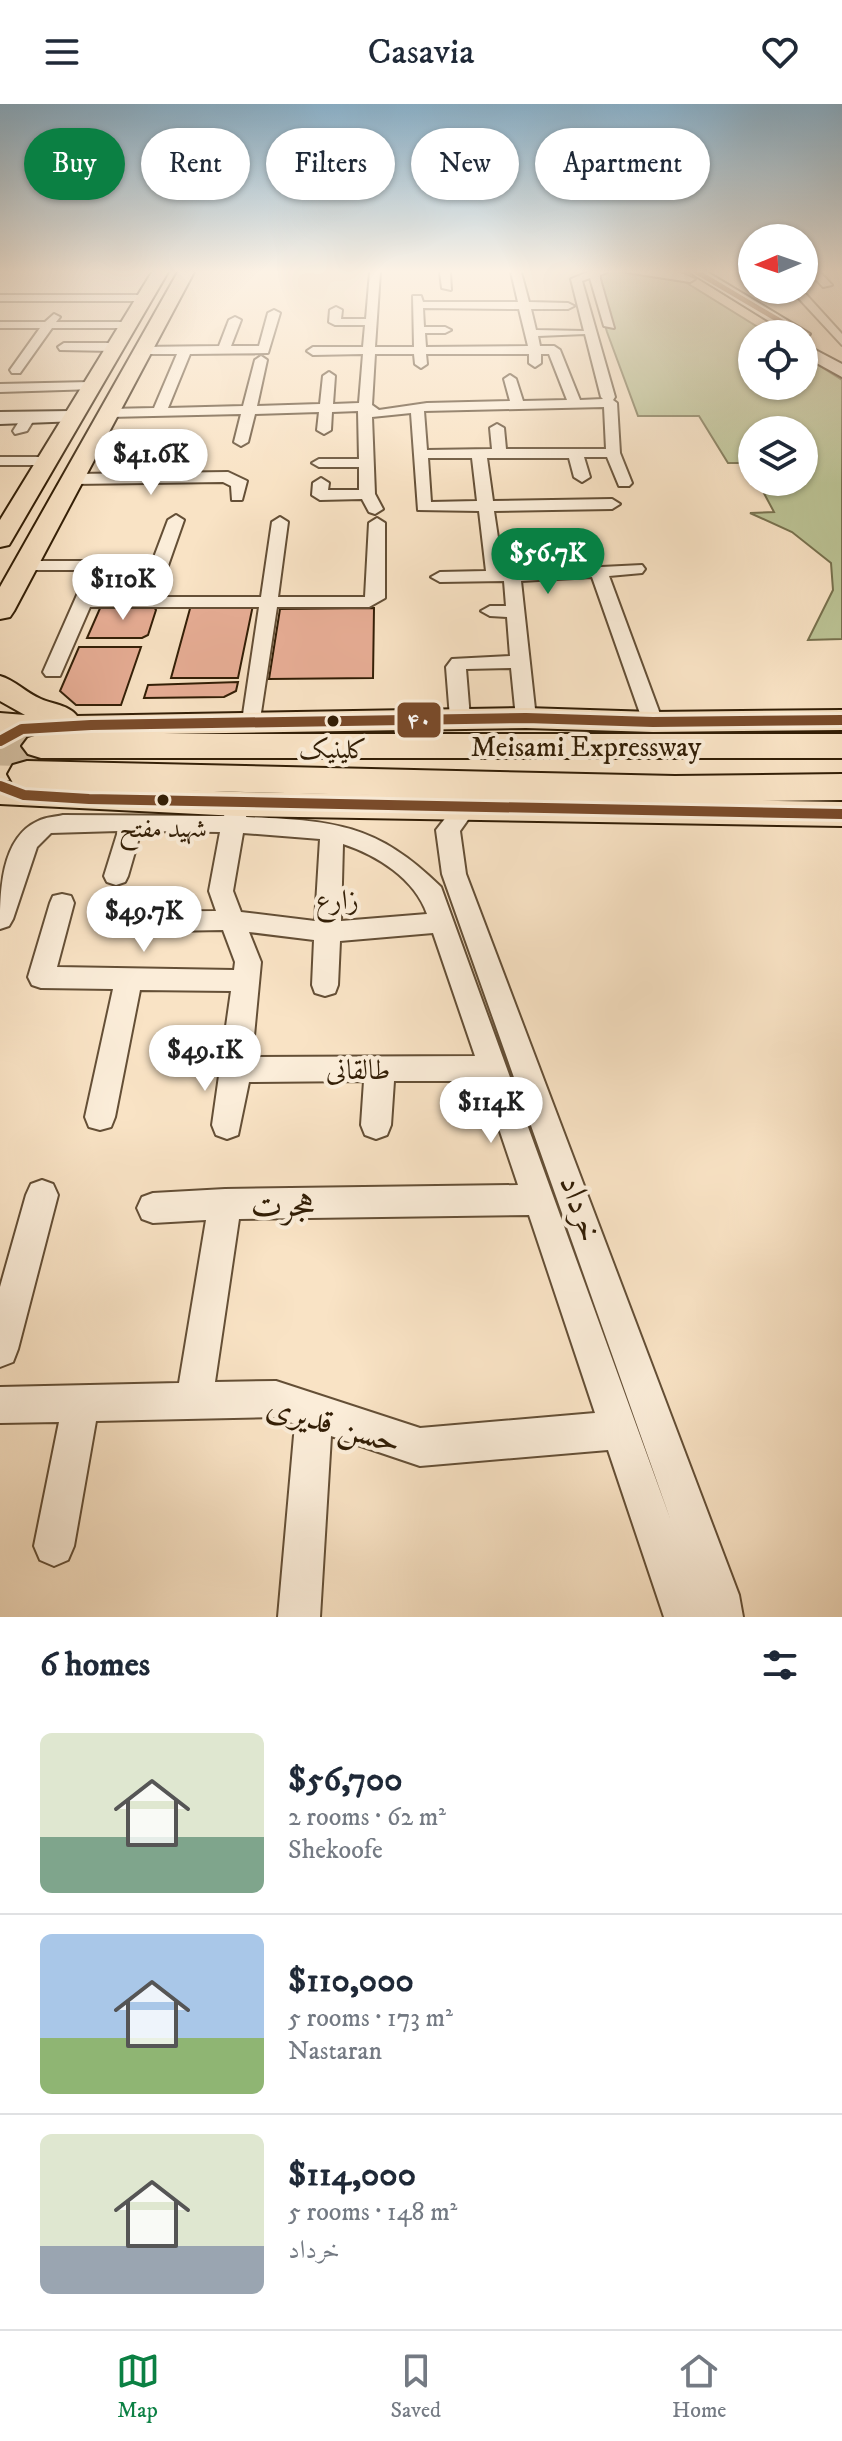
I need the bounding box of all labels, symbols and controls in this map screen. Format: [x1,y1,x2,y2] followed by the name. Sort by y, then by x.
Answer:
[40,30,84,74] icon: menu
[368,30,474,75] text: Casavia
[758,30,802,74] icon: heart
[24,128,125,200] chip: Buy
[141,128,250,200] chip: Rent
[266,128,395,200] chip: Filters
[411,128,519,200] chip: New
[535,128,710,200] chip: Apartment
[738,224,818,304] north arrow
[738,224,818,496] map controls
[738,320,818,400] button: locate
[738,416,818,496] button: layers
[86,429,216,497] pin: $41.6K
[113,438,189,471] text: $41.6K
[483,528,613,596] pin: $56.7K
[509,537,587,570] text: $56.7K
[67,554,179,622] pin: $110K
[90,563,156,596] text: $110K
[396,701,442,739] line badge: ۴۰
[406,707,432,734] text: ۴۰
[325,713,341,729] marker: کلینیک
[471,730,702,765] street label: Meisami Expressway
[299,734,367,767] place label: کلینیک
[155,792,171,808] marker: شهید مفتح
[119,813,207,852] place label: شهید مفتح
[315,883,359,923] street label: زارع
[79,886,209,954] pin: $49.7K
[105,895,183,928] text: $49.7K
[140,1025,270,1093] pin: $49.1K
[167,1034,243,1067] text: $49.1K
[326,1053,390,1088] street label: طالقانی
[435,1077,547,1145] pin: $114K
[458,1086,524,1119] text: $114K
[549,1170,611,1248] street label: خرداد
[250,1184,316,1228] street label: هجرت
[261,1386,406,1465] street label: حسن قدیری
[758,1643,802,1687] icon: filters
[40,1644,150,1686] text: 6 homes
[288,1759,403,1801] text: $56,700
[104,1765,200,1861] icon: home
[288,1801,446,1834] text: 2 rooms · 62 m²
[288,1834,383,1867] text: Shekoofe
[288,1960,414,2002] text: $110,000
[104,1966,200,2062] icon: home
[288,2002,453,2035] text: 5 rooms · 173 m²
[288,2035,382,2068] text: Nastaran
[288,2154,416,2196] text: $114,000
[104,2166,200,2262] icon: home
[288,2196,457,2229] text: 5 rooms · 148 m²
[288,2234,340,2267] text: خرداد
[116,2349,160,2424] tab: Map
[391,2349,441,2424] tab: Saved
[672,2349,726,2424] tab: Home

